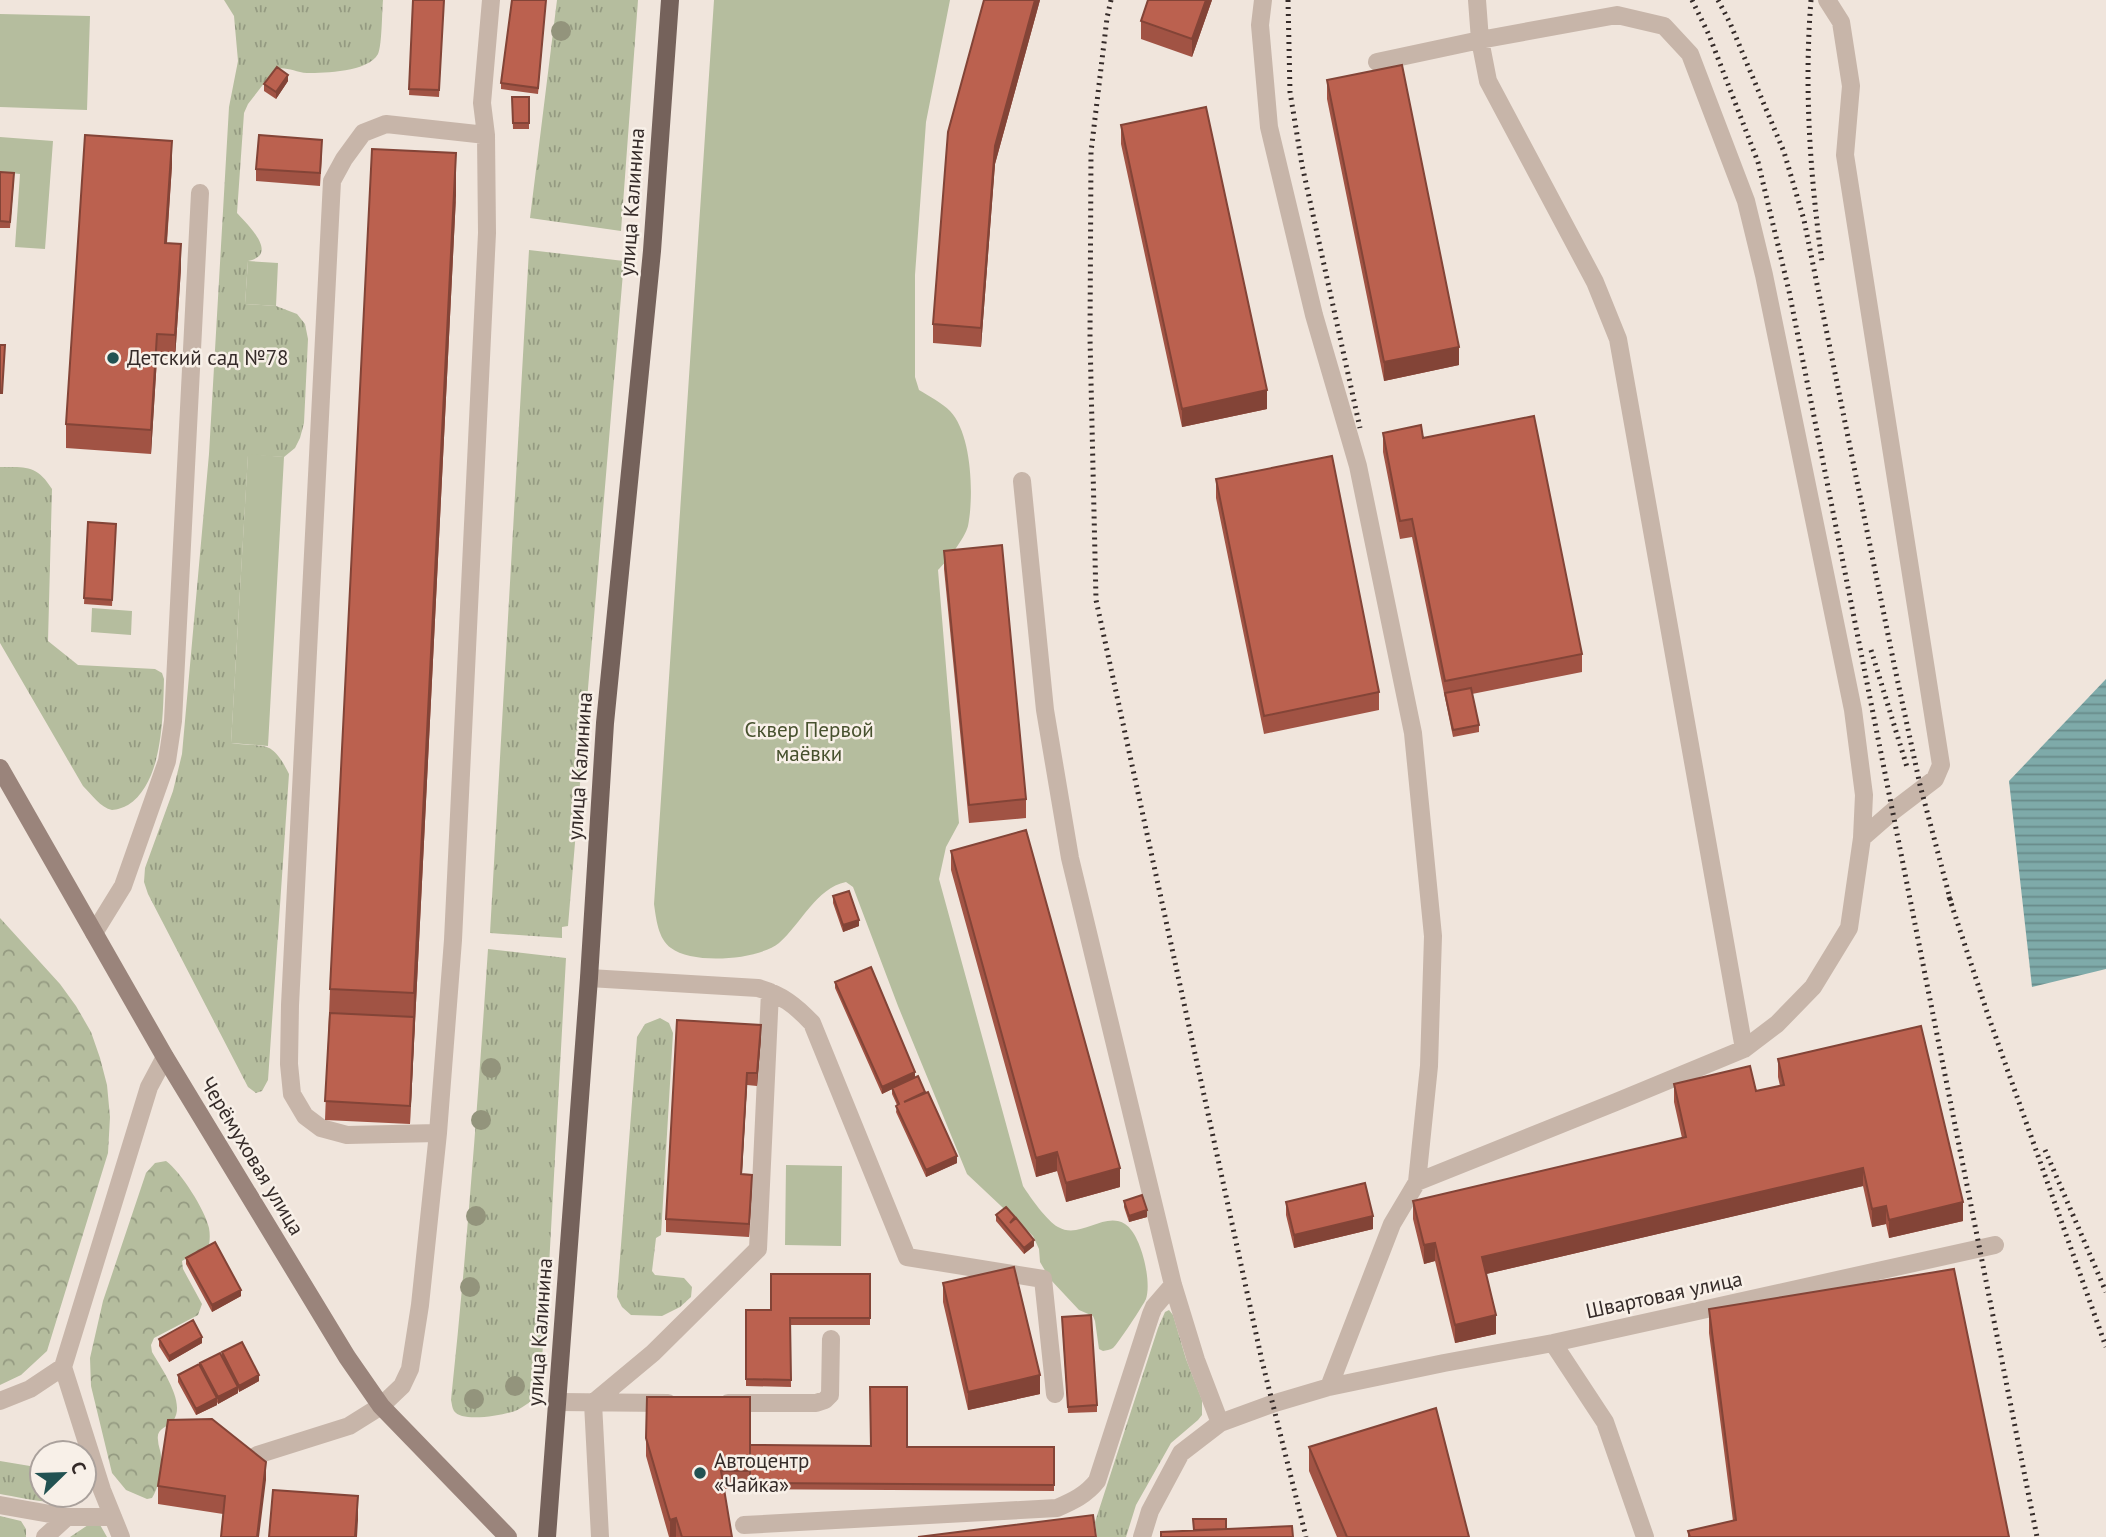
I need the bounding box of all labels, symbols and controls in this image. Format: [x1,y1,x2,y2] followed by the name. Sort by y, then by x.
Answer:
[613,127,650,277] street label: улица Калинина
[127,344,289,371] place label: Детский сад №78
[105,350,121,366] marker: Детский сад №78
[561,691,598,841] street label: улица Калинина
[744,716,874,767] park label: Сквер Первой маёвки
[194,1072,310,1240] street label: Черёмуховая улица
[521,1257,558,1407] street label: улица Калинина
[1583,1265,1745,1324] street label: Швартовая улица
[28,1439,98,1509] north arrow
[714,1447,809,1498] place label: Автоцентр «Чайка»
[66,1458,92,1477] text: С
[692,1465,708,1481] marker: Автоцентр «Чайка»

